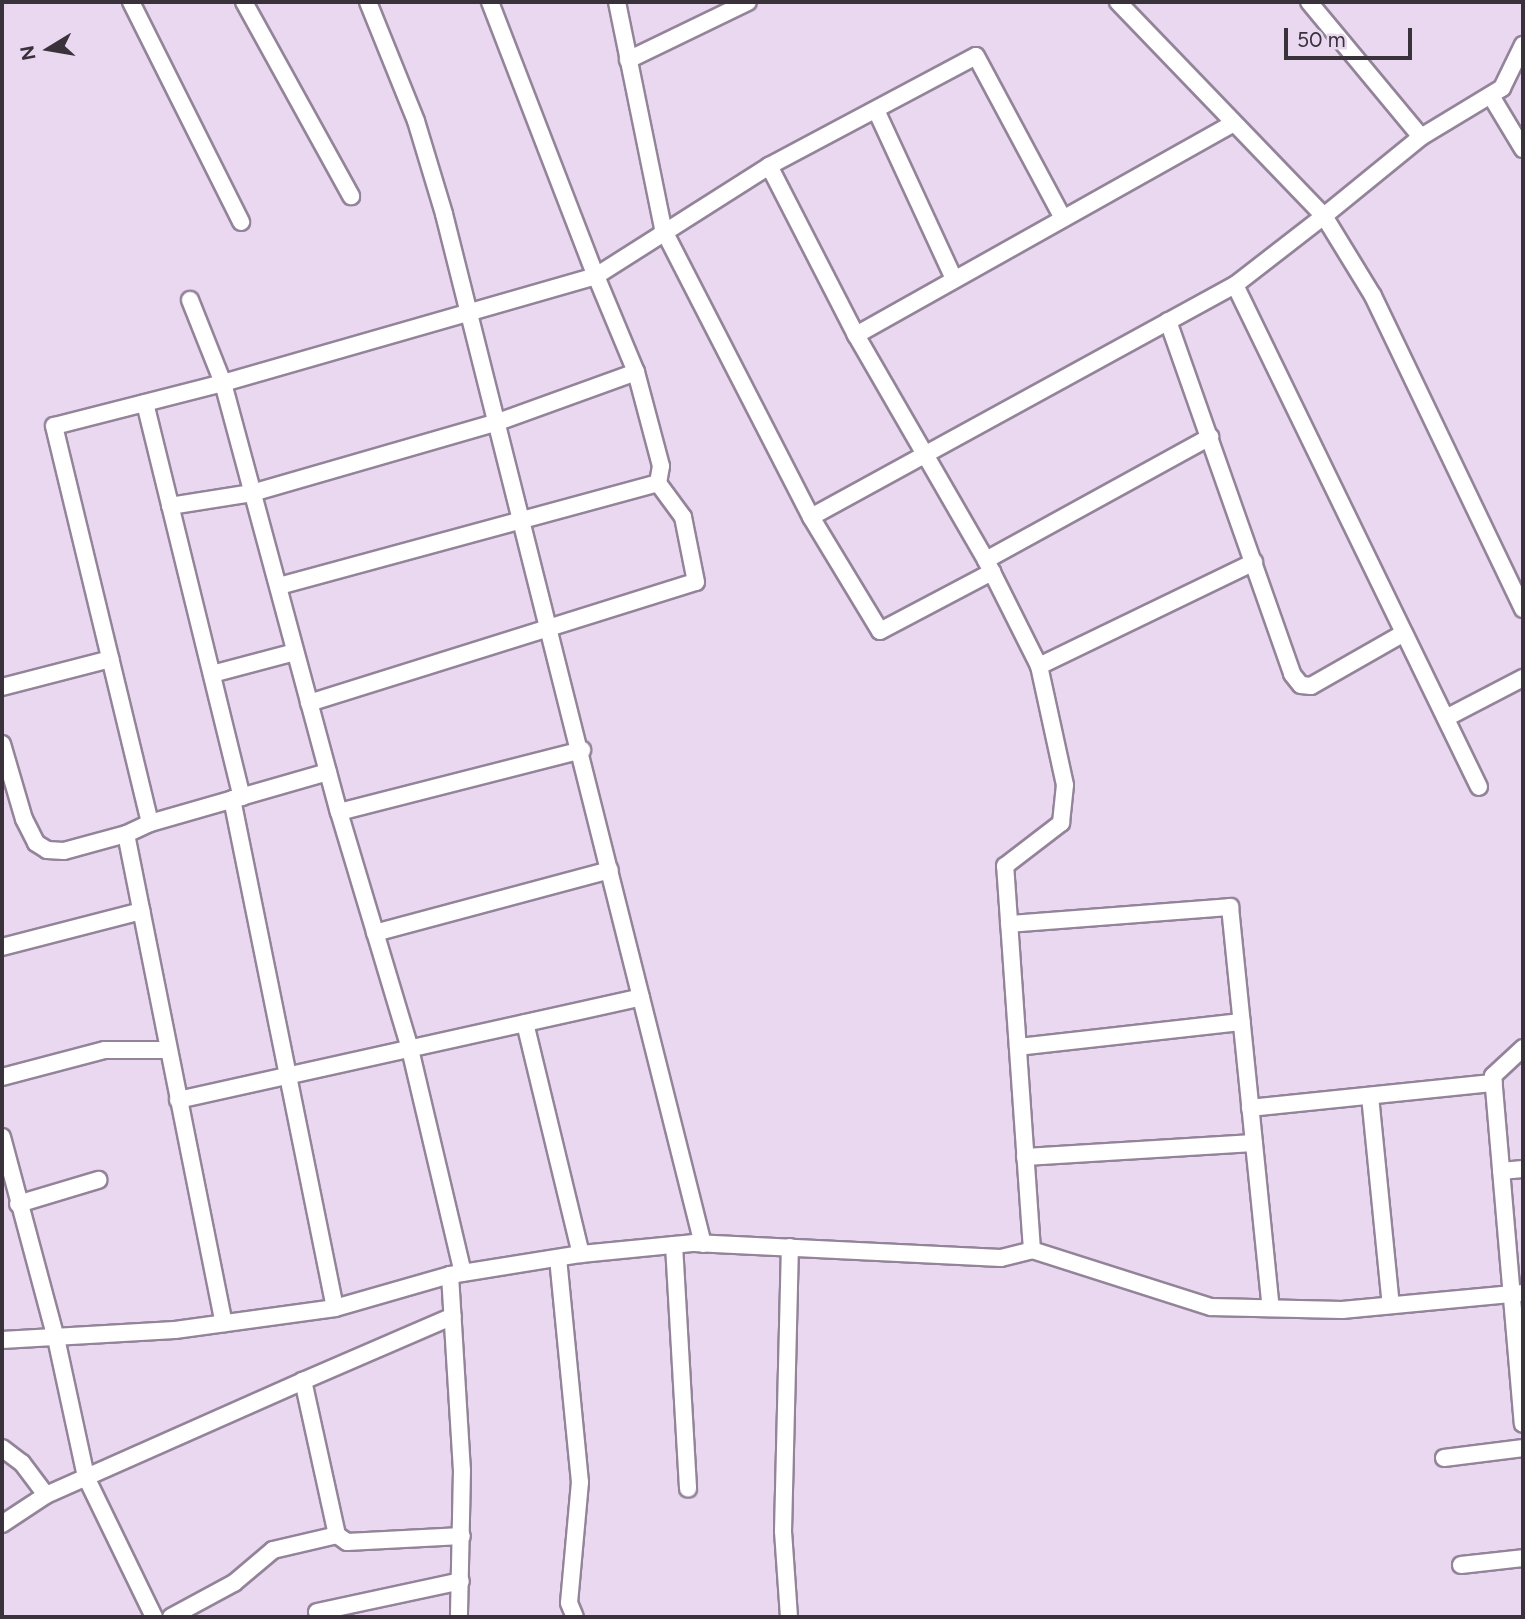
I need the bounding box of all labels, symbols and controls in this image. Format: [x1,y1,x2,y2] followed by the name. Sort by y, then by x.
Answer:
[14,14,84,84] north arrow
[1287,14,1415,58] scale bar
[1297,27,1346,52] text: 50 m
[15,44,41,63] text: N

